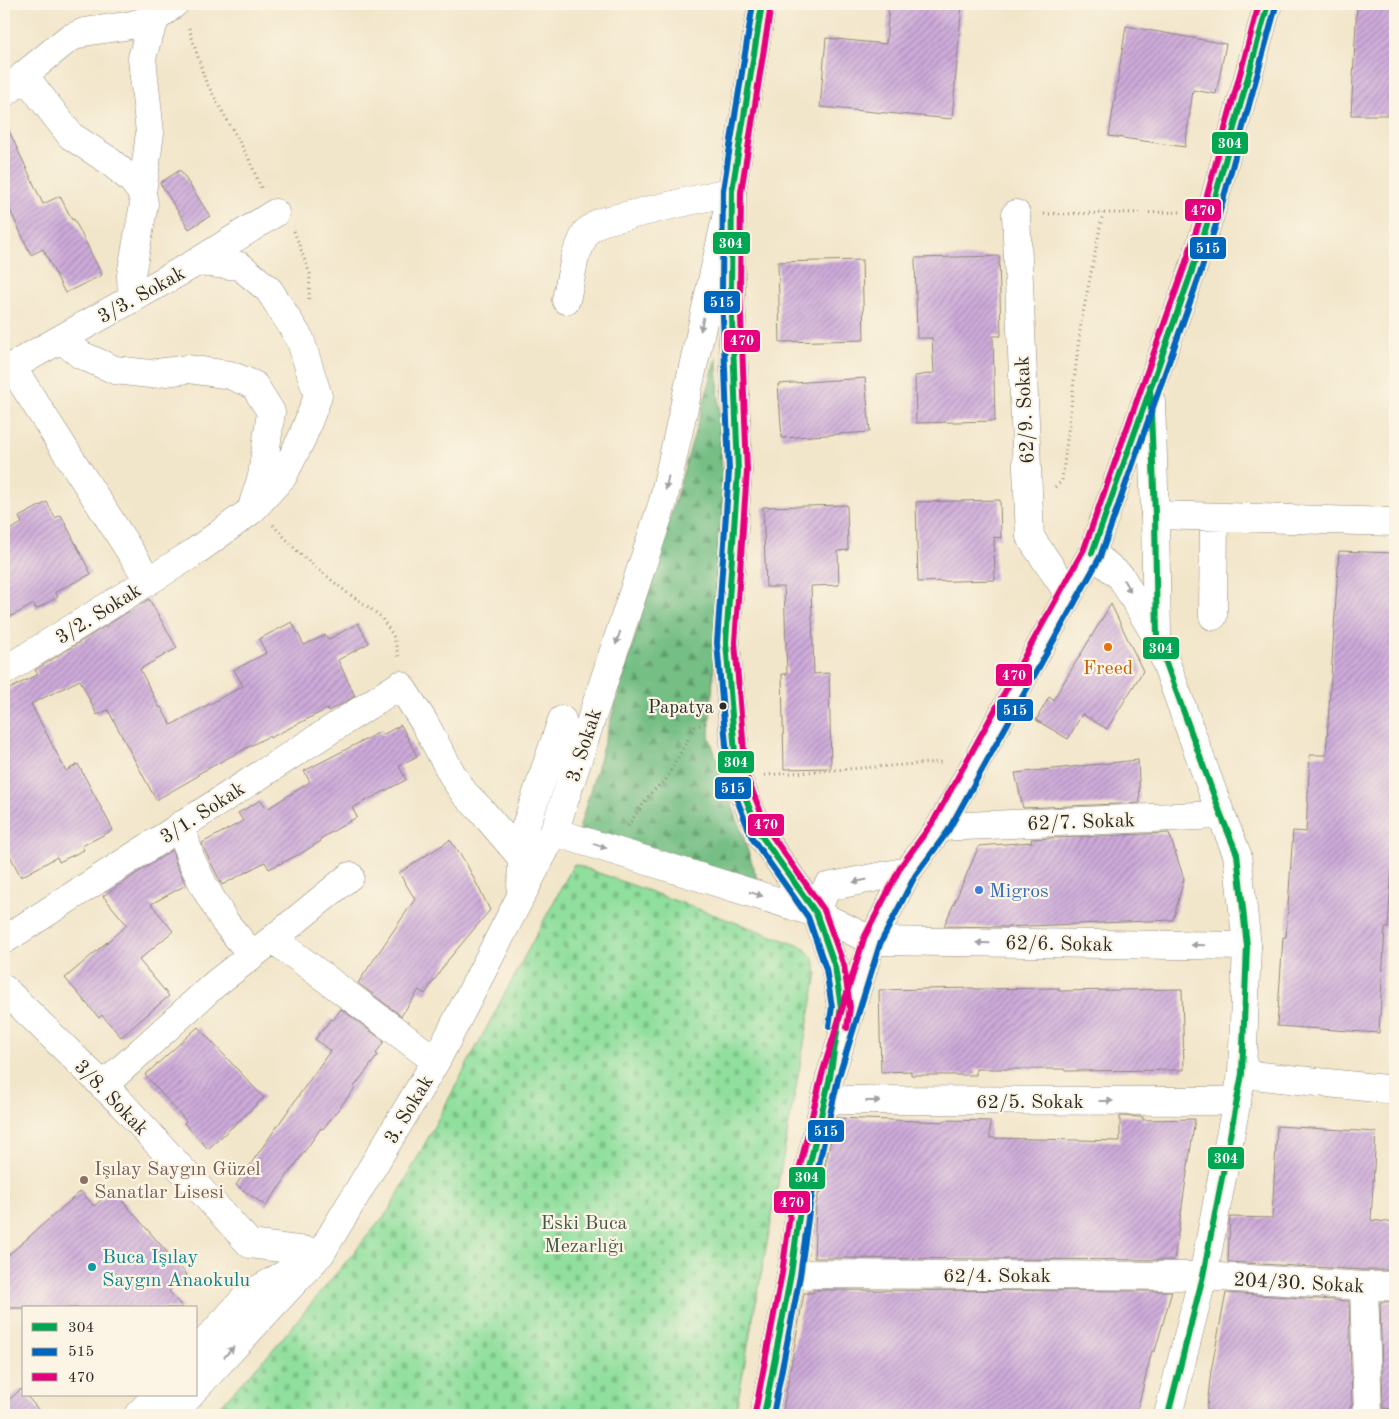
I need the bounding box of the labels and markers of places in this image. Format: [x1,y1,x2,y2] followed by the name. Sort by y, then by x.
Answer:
[1102,641,1114,653] marker: Freed
[1083,659,1133,679] place label: Freed
[648,699,715,718] place label: Papatya
[718,701,728,711] marker: Papatya
[989,882,1049,902] place label: Migros
[973,884,985,896] marker: Migros
[94,1160,261,1203] place label: Işılay Saygın Güzel Sanatlar Lisesi
[78,1174,90,1186] marker: Işılay Saygın Güzel Sanatlar Lisesi
[102,1248,251,1291] place label: Buca Işılay Saygın Anaokulu
[86,1261,98,1273] marker: Buca Işılay Saygın Anaokulu

